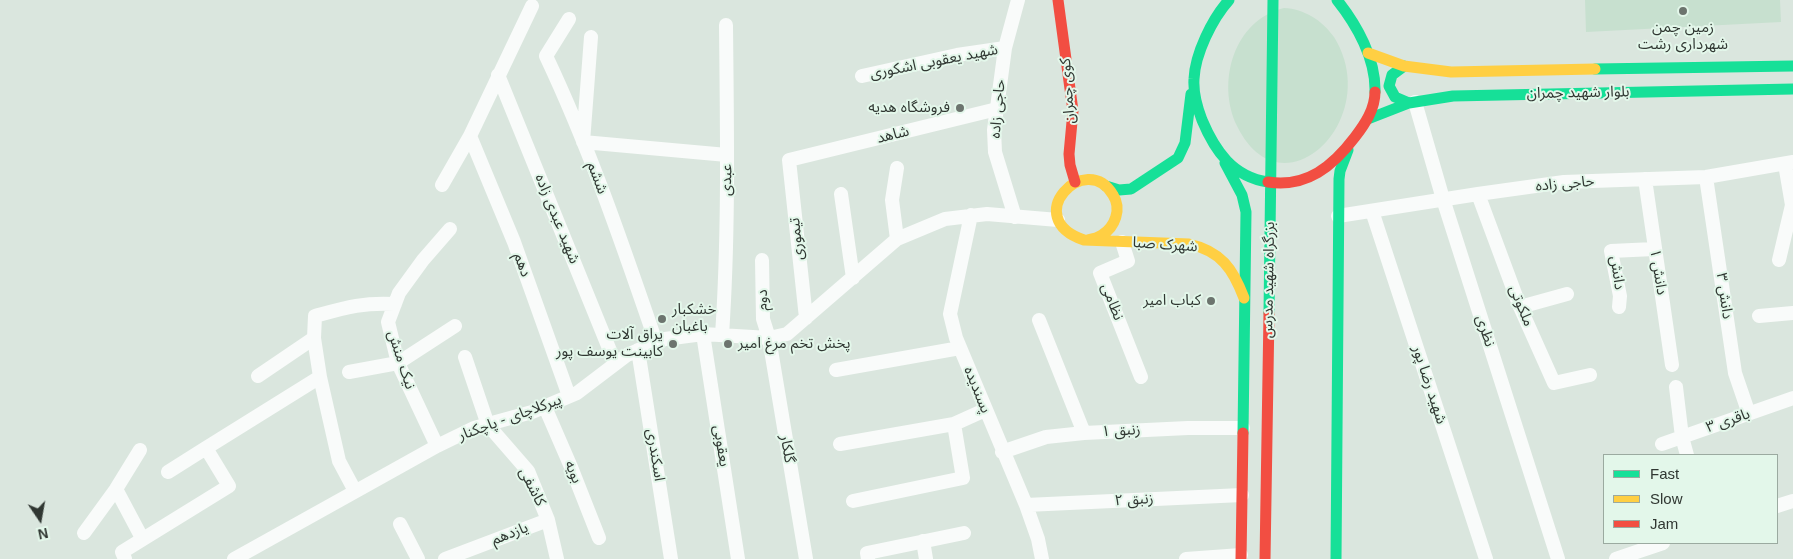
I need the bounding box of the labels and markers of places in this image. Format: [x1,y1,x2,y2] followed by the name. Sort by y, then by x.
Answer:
[1677,5,1689,17] marker: زمین چمن شهرداری رشت
[1638,19,1728,54] place label: زمین چمن شهرداری رشت
[868,99,950,117] place label: فروشگاه هدیه
[954,102,966,114] marker: فروشگاه هدیه
[1143,292,1201,310] place label: کباب امیر
[1205,295,1217,307] marker: کباب امیر
[672,301,716,336] place label: خشکبار باغبان
[656,313,668,325] marker: خشکبار باغبان
[556,326,663,361] place label: یراق آلات کابینت یوسف پور
[738,335,850,353] place label: پخش تخم مرغ امیر
[667,338,679,350] marker: یراق آلات کابینت یوسف پور
[722,338,734,350] marker: پخش تخم مرغ امیر

